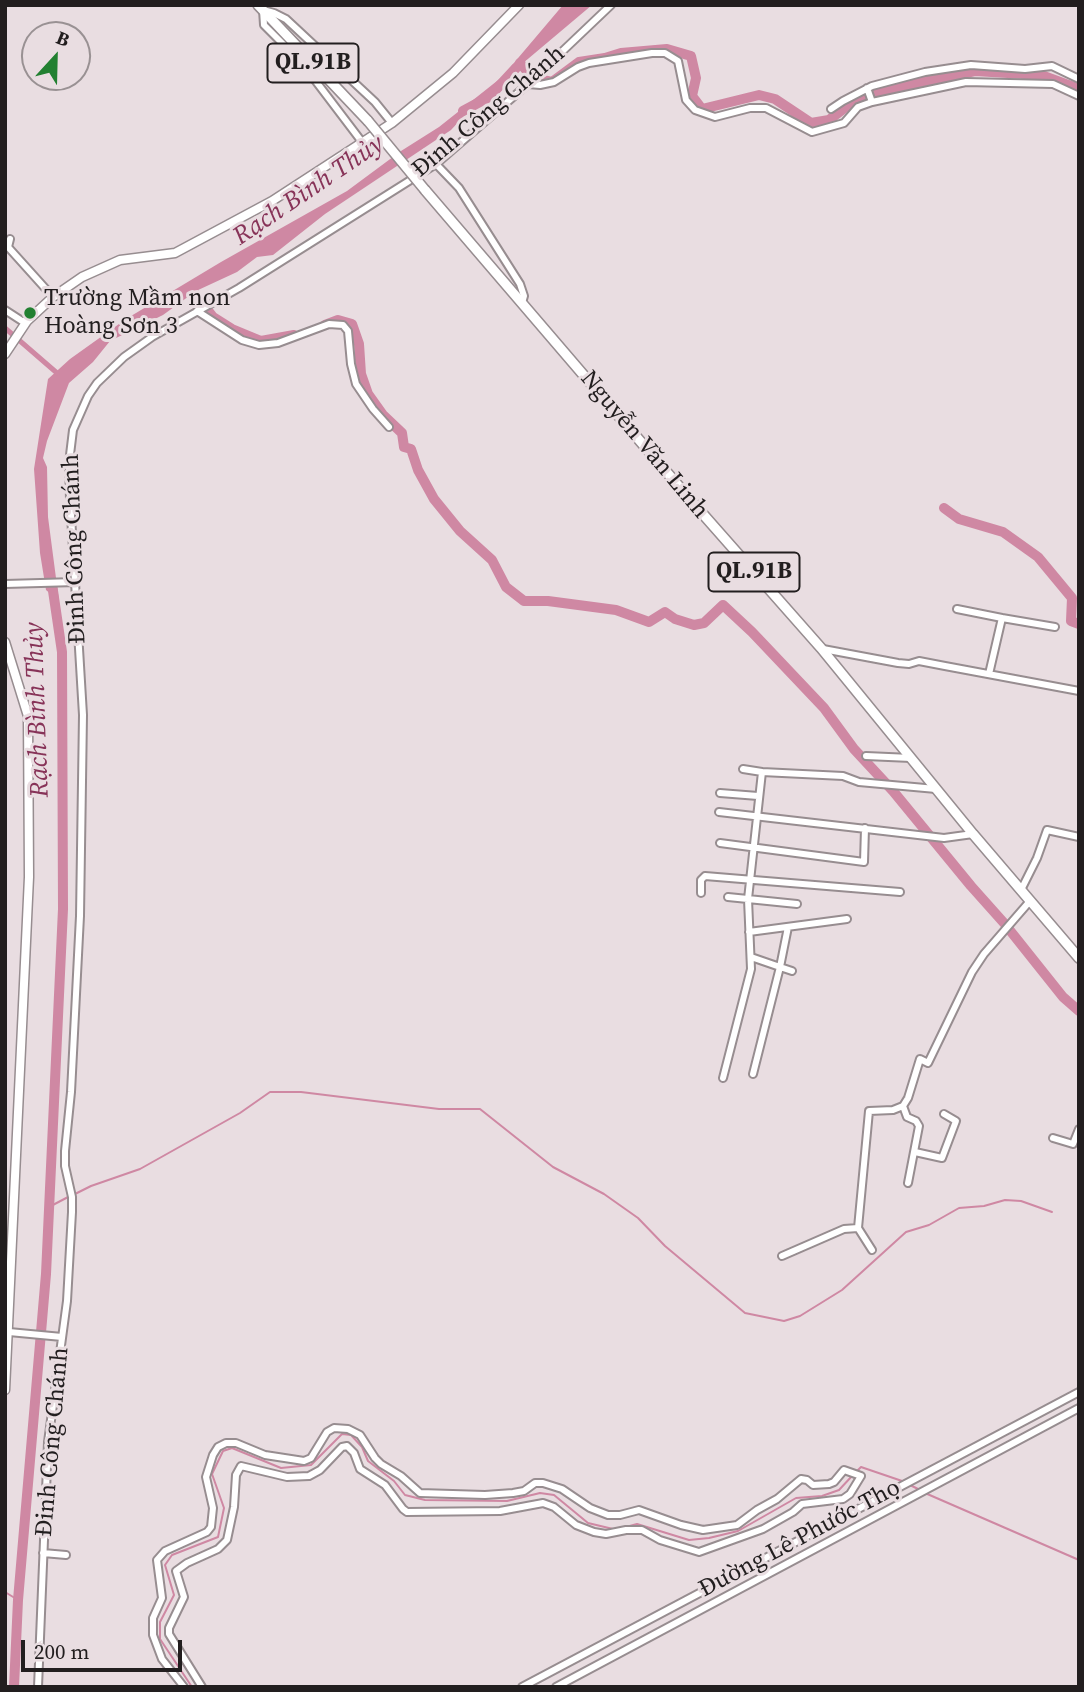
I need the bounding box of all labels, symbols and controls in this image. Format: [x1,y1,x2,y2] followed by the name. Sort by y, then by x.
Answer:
[21,21,91,91] north arrow
[53,24,74,53] text: B
[407,40,571,184] street label: Đinh Công Chánh
[268,44,358,82] road number: QL.91B
[228,129,390,253] water label: Rạch Bình Thủy
[44,285,230,341] place label: Trường Mầm non Hoàng Sơn 3
[22,305,38,321] marker: Trường Mầm non Hoàng Sơn 3
[574,365,714,525] street label: Nguyễn Văn Linh
[57,453,93,645] street label: Đinh Công Chánh
[708,552,800,592] road number: QL.91B
[19,622,57,798] water label: Rạch Bình Thủy
[30,1346,76,1538] street label: Đinh Công Chánh
[694,1474,906,1604] street label: Đường Lê Phước Thọ
[24,1626,186,1670] scale bar
[34,1637,89,1666] text: 200 m

